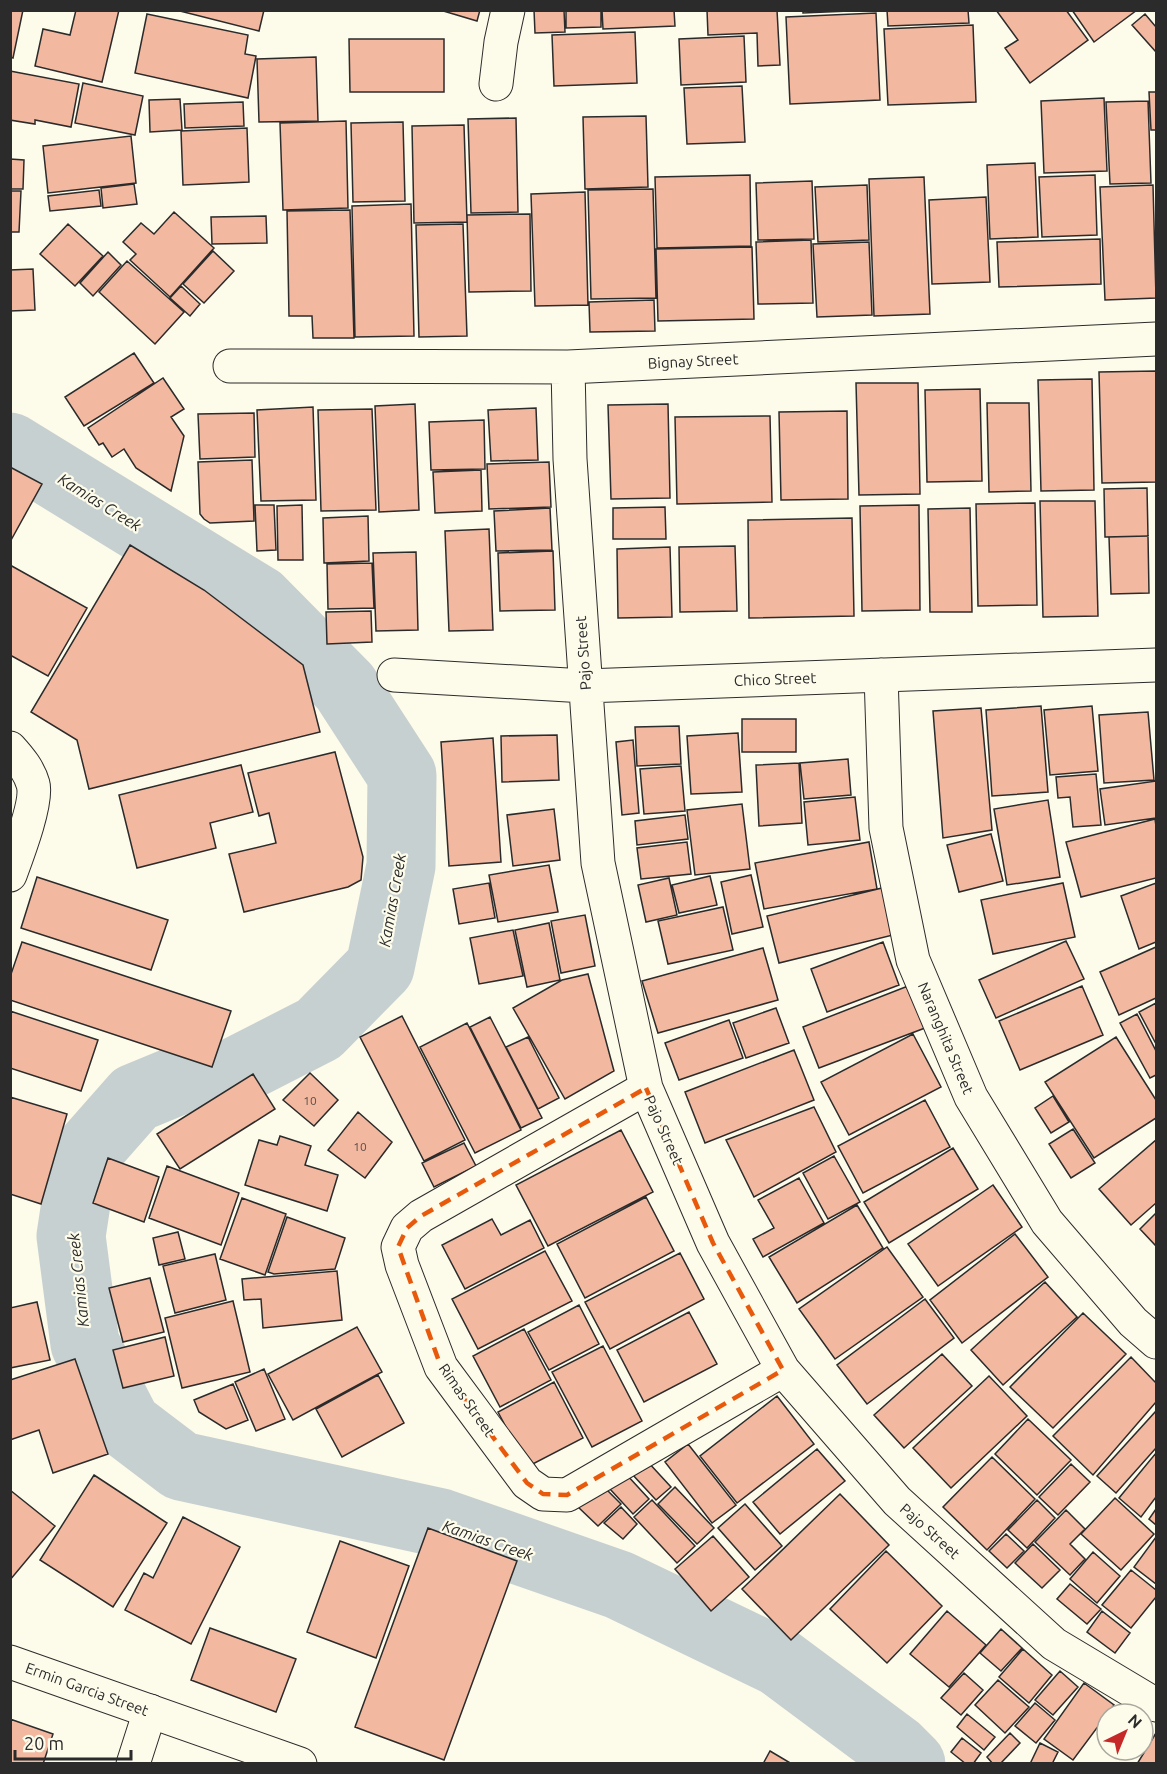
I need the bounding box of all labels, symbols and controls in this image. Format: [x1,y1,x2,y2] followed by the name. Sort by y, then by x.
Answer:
[647,350,739,372] street label: Bignay Street
[55,469,146,535] water label: Kamias Creek
[572,615,594,691] street label: Pajo Street
[734,669,817,689] street label: Chico Street
[375,851,409,948] water label: Kamias Creek
[915,979,977,1097] street label: Naranghita Street
[641,1093,687,1167] street label: Pajo Street
[303,1094,317,1107] house number: 10
[353,1140,367,1153] house number: 10
[64,1231,92,1328] water label: Kamias Creek
[436,1360,499,1440] street label: Rimas Street
[897,1500,963,1562] street label: Pajo Street
[440,1516,536,1564] water label: Kamias Creek
[23,1659,151,1719] street label: Ermin Garcia Street
[1095,1702,1155,1762] north arrow
[1125,1710,1146,1732] text: N
[15,1723,130,1761] scale bar
[24,1733,64,1753] text: 20 m

